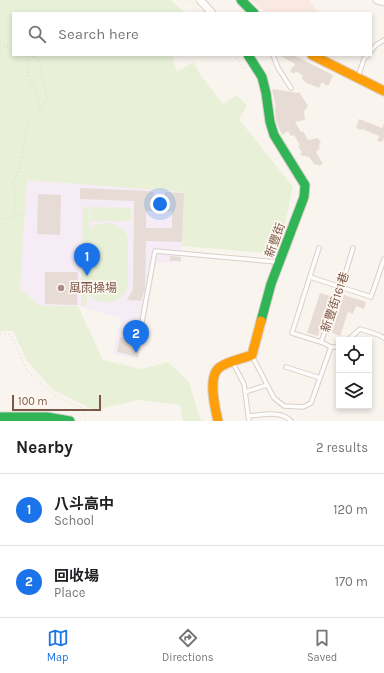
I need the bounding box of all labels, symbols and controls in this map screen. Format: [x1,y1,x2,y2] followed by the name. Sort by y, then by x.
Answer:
[12,12,372,56] search box
[26,23,48,45] icon: search
[58,25,139,43] text: Search here
[150,194,170,214] your location
[262,221,288,259] street label: 新豐街
[74,243,100,276] pin: 1
[318,270,352,334] street label: 新豐街161巷
[69,281,117,295] place label: 風雨操場
[56,283,66,293] marker: 風雨操場
[123,320,149,353] pin: 2
[336,337,372,409] map controls
[336,337,372,373] button: locate
[336,373,372,409] button: layers
[12,393,101,412] scale bar
[18,395,48,408] text: 100 m
[16,437,73,457] text: Nearby
[316,440,368,455] text: 2 results
[54,495,114,513] text: 八斗高中
[27,502,31,517] text: 1
[333,502,368,517] text: 120 m
[54,513,94,528] text: School
[54,567,99,585] text: 回收場
[25,574,33,589] text: 2
[335,574,368,589] text: 170 m
[54,585,85,600] text: Place
[47,627,69,664] tab: Map
[162,627,214,664] tab: Directions
[307,627,337,664] tab: Saved

